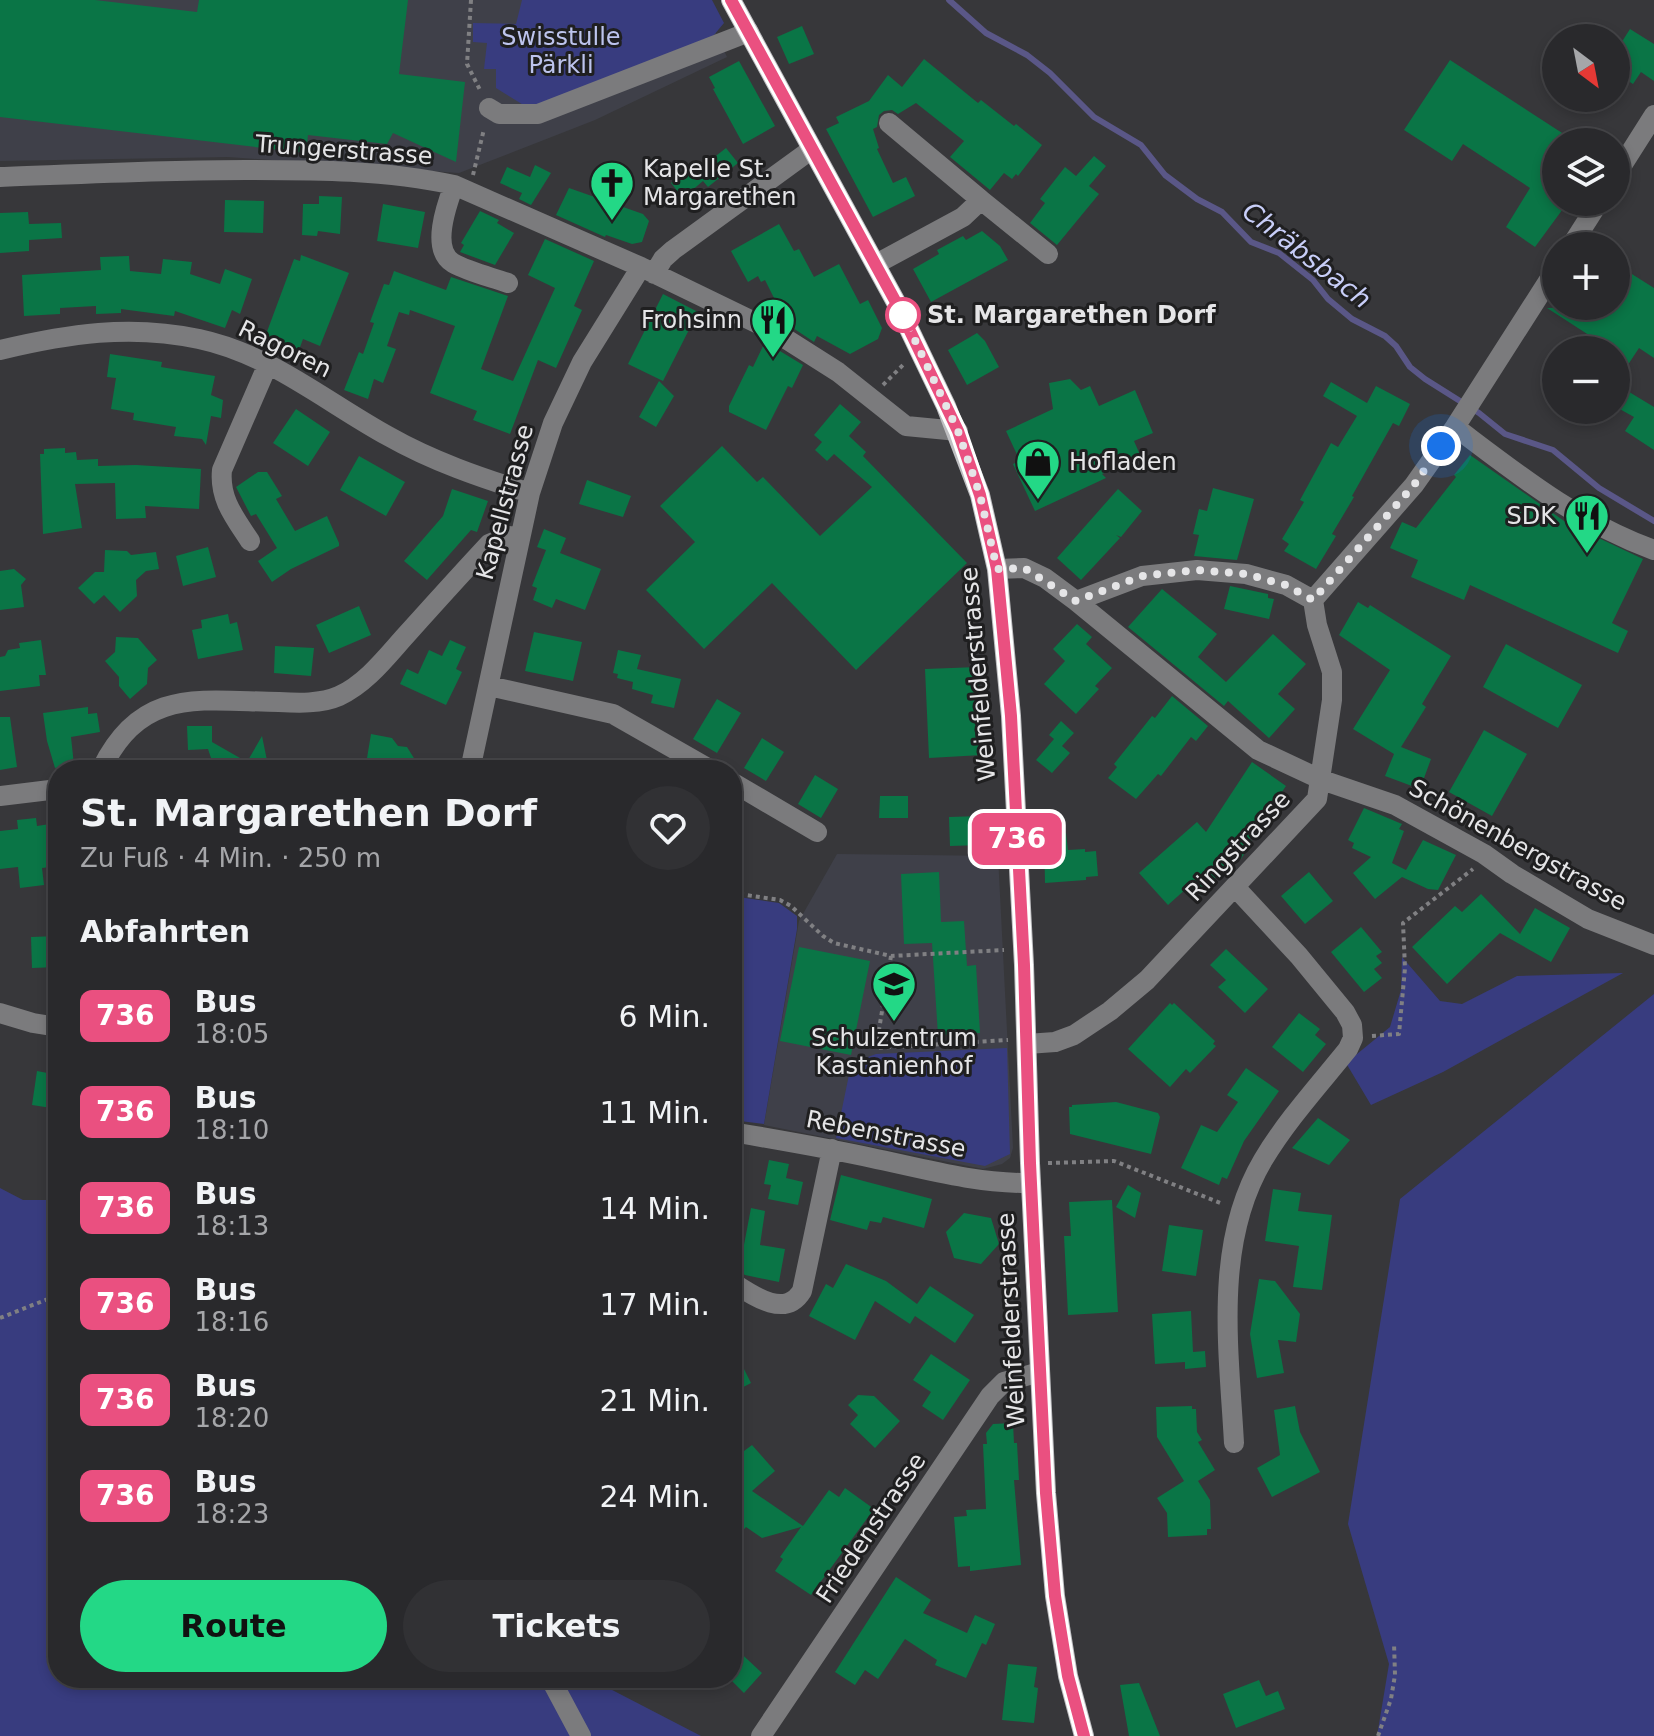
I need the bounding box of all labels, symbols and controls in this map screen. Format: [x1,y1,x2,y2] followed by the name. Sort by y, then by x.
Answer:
[501,23,621,79] park label: Swisstulle Pärkli
[1542,24,1630,112] north arrow
[1542,24,1630,424] map controls
[1542,128,1630,216] button: layers
[253,130,434,170] street label: Trungerstrasse
[643,155,797,211] place label: Kapelle St. Margarethen
[588,159,636,222] church icon: Kapelle St. Margarethen
[1237,196,1377,314] water label: Chräbsbach
[1542,232,1630,320] button: +
[749,296,797,359] restaurant icon: Frohsinn
[886,298,920,332] marker: St. Margarethen Dorf
[927,301,1216,329] place label: St. Margarethen Dorf
[641,306,742,334] place label: Frohsinn
[234,314,336,384] street label: Ragoren
[1542,336,1630,424] button: −
[471,421,539,583] street label: Kapellstrasse
[1421,426,1461,466] your location
[1014,438,1062,501] shop icon: Hofladen
[1069,448,1177,476] place label: Hofladen
[1563,492,1611,555] restaurant icon: SDK
[1507,502,1557,530] place label: SDK
[955,566,1001,782] street label: Weinfelderstrasse
[1404,773,1632,917] street label: Schönenbergstrasse
[1180,785,1296,907] street label: Ringstrasse
[626,786,710,870] button: heart
[80,791,537,835] text: St. Margarethen Dorf
[971,813,1063,865] line badge: 736
[988,822,1046,855] text: 736
[80,843,381,873] text: Zu Fuß · 4 Min. · 250 m
[80,914,250,949] text: Abfahrten
[870,960,918,1023] school or university icon: Schulzentrum Kastanienhof
[194,984,257,1019] text: Bus
[96,999,154,1032] text: 736
[619,999,710,1034] text: 6 Min.
[194,1019,269,1049] text: 18:05
[811,1024,977,1080] place label: Schulzentrum Kastanienhof
[194,1080,257,1115] text: Bus
[96,1095,154,1128] text: 736
[600,1095,710,1130] text: 11 Min.
[804,1105,968,1163] street label: Rebenstrasse
[194,1115,269,1145] text: 18:10
[194,1176,257,1211] text: Bus
[96,1191,154,1224] text: 736
[600,1191,710,1226] text: 14 Min.
[194,1211,269,1241] text: 18:13
[991,1212,1031,1428] street label: Weinfelderstrasse
[194,1272,257,1307] text: Bus
[96,1287,154,1320] text: 736
[600,1287,710,1322] text: 17 Min.
[194,1307,269,1337] text: 18:16
[194,1368,257,1403] text: Bus
[96,1383,154,1416] text: 736
[600,1383,710,1418] text: 21 Min.
[194,1403,269,1433] text: 18:20
[811,1448,931,1608] street label: Friedenstrasse
[194,1464,257,1499] text: Bus
[96,1479,154,1512] text: 736
[600,1479,710,1514] text: 24 Min.
[194,1499,269,1529] text: 18:23
[80,1580,387,1672] button: Route
[403,1580,710,1672] button: Tickets

